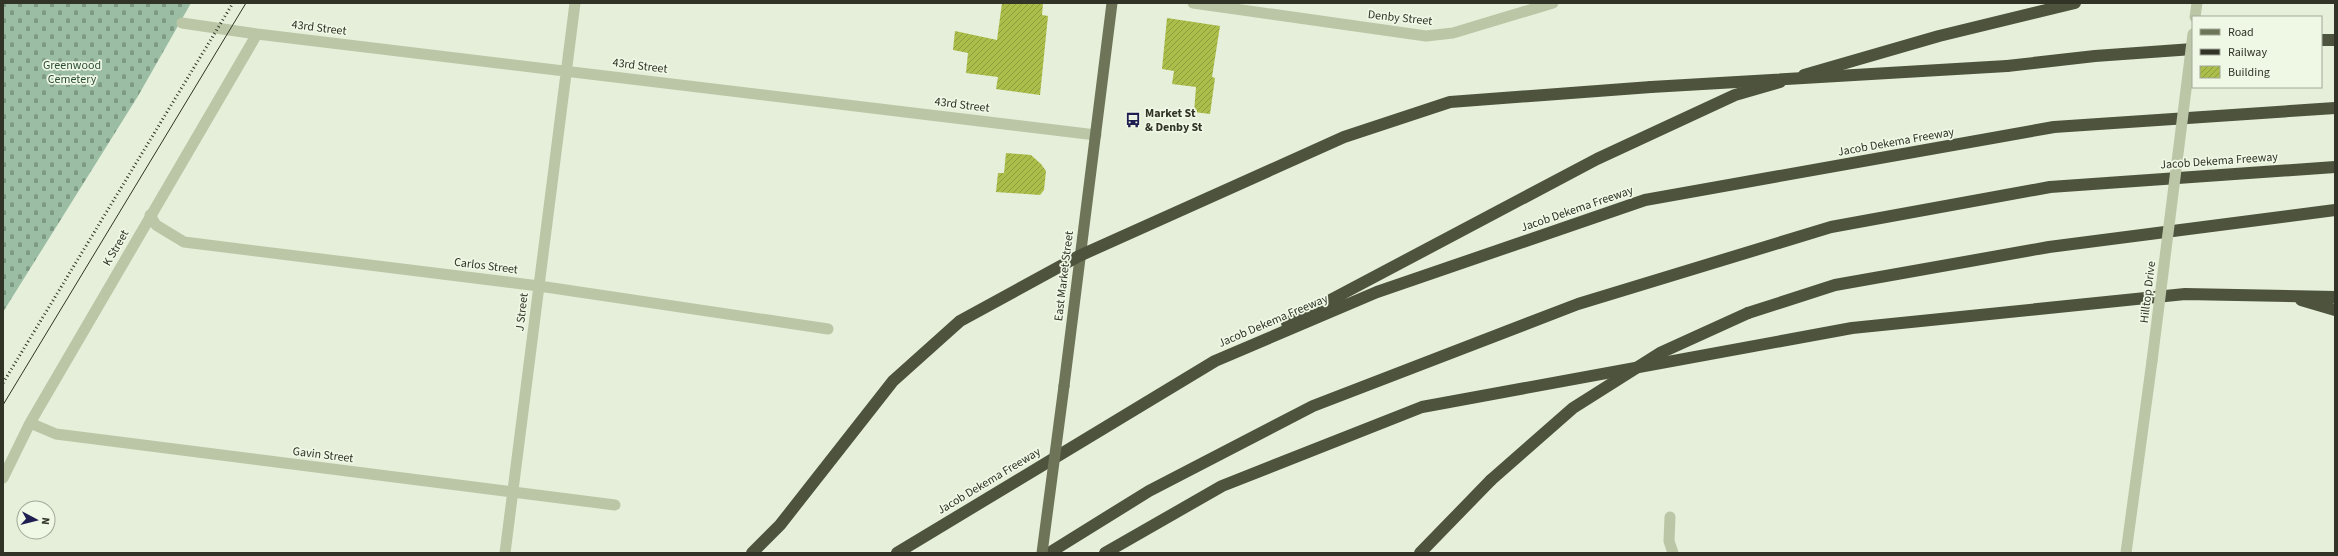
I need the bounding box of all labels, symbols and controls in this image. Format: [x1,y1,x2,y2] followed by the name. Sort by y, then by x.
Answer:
[1367,6,1433,30] street label: Denby Street
[291,16,347,40] street label: 43rd Street
[2192,16,2322,88] legend
[2228,24,2254,41] text: Road
[2228,44,2267,61] text: Railway
[612,54,668,78] street label: 43rd Street
[43,57,101,88] park label: Greenwood Cemetery
[2228,64,2270,81] text: Building
[934,93,990,117] street label: 43rd Street
[1145,105,1203,136] place label: Market St & Denby St
[1124,111,1142,129] bus stop icon: Market St & Denby St
[1837,123,1956,161] street label: Jacob Dekema Freeway
[2160,148,2279,174] street label: Jacob Dekema Freeway
[1519,182,1636,236] street label: Jacob Dekema Freeway
[99,227,133,269] street label: K Street
[1050,230,1078,322] street label: East Market Street
[453,254,519,278] street label: Carlos Street
[2136,260,2160,324] street label: Hilltop Drive
[1215,290,1331,352] street label: Jacob Dekema Freeway
[511,292,533,332] street label: J Street
[292,443,354,467] street label: Gavin Street
[934,443,1044,519] street label: Jacob Dekema Freeway
[16,500,56,540] north arrow
[38,517,53,526] text: N

